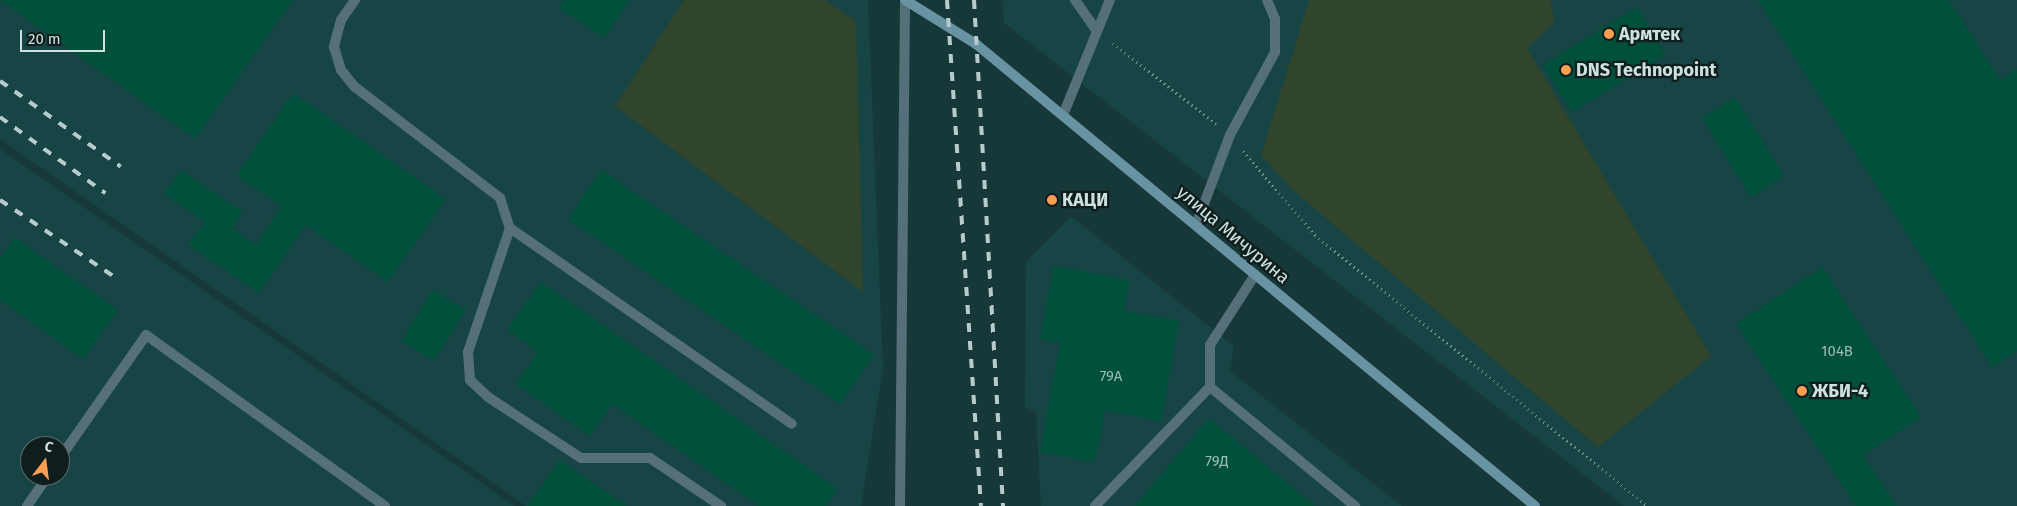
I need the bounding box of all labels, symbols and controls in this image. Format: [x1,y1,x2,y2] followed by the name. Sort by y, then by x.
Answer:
[22,20,108,52] scale bar
[1619,23,1680,45] place label: Армтек
[1603,28,1615,40] marker: Армтек
[28,30,61,48] text: 20 m
[1576,59,1716,81] place label: DNS Technopoint
[1560,64,1572,76] marker: DNS Technopoint
[1172,182,1294,288] street label: улица Мичурина
[1062,189,1108,211] place label: КАЦИ
[1046,194,1058,206] marker: КАЦИ
[1821,343,1853,361] house number: 104В
[1100,368,1122,386] house number: 79А
[1812,380,1868,402] place label: ЖБИ-4
[1796,385,1808,397] marker: ЖБИ-4
[20,436,70,486] north arrow
[43,438,55,456] text: С
[1205,453,1229,471] house number: 79Д

